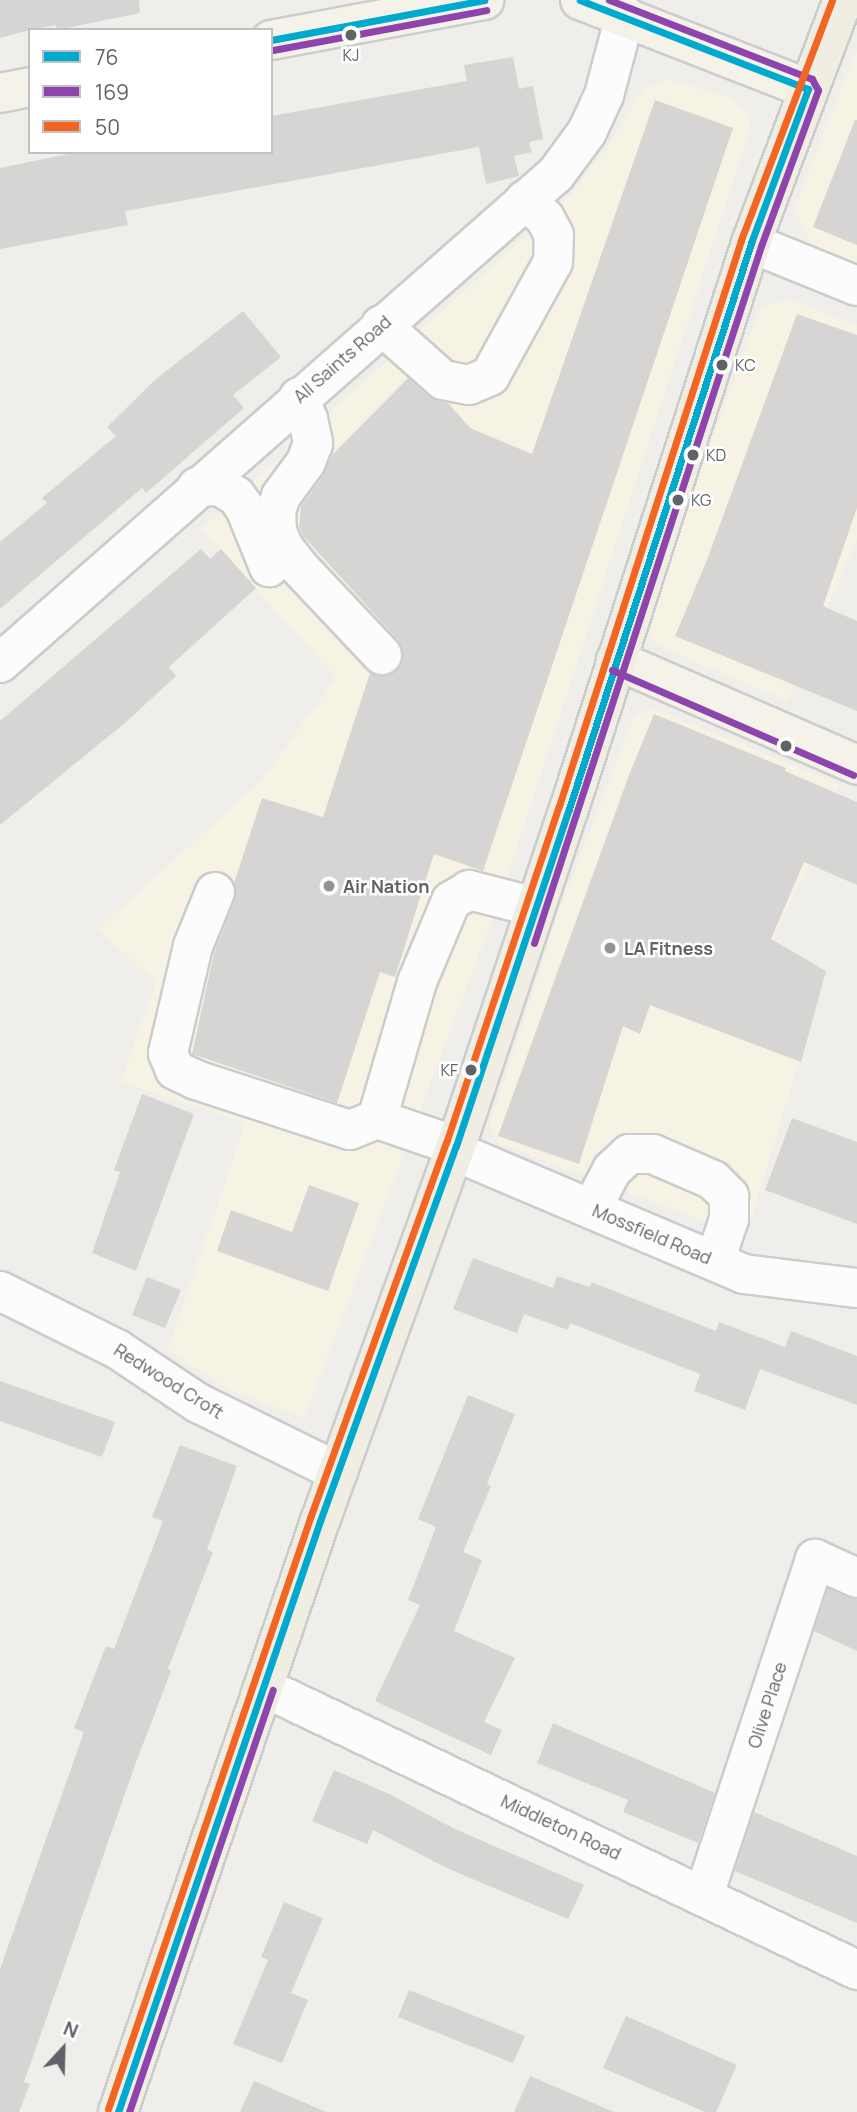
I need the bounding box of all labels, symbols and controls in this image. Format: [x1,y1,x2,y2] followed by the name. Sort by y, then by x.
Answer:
[28,28,273,154] legend
[344,28,358,42] marker: KJ
[95,43,119,71] text: 76
[343,45,359,65] place label: KJ
[95,78,129,106] text: 169
[95,113,120,141] text: 50
[289,311,395,407] street label: All Saints Road
[735,355,756,375] place label: KC
[715,358,729,372] marker: KC
[706,445,726,465] place label: KD
[686,448,700,462] marker: KD
[691,490,711,510] place label: KG
[671,493,685,507] marker: KG
[779,739,793,753] unlabelled marker
[343,875,429,897] place label: Air Nation
[321,878,337,894] marker: Air Nation
[624,937,713,959] place label: LA Fitness
[602,940,618,956] marker: LA Fitness
[440,1060,458,1080] place label: KF
[464,1063,478,1077] marker: KF
[589,1199,715,1269] street label: Mossfield Road
[110,1339,228,1423] street label: Redwood Croft
[743,1659,791,1751] street label: Olive Place
[498,1790,624,1864] street label: Middleton Road
[28,2014,98,2084] north arrow
[60,2015,82,2044] text: N

